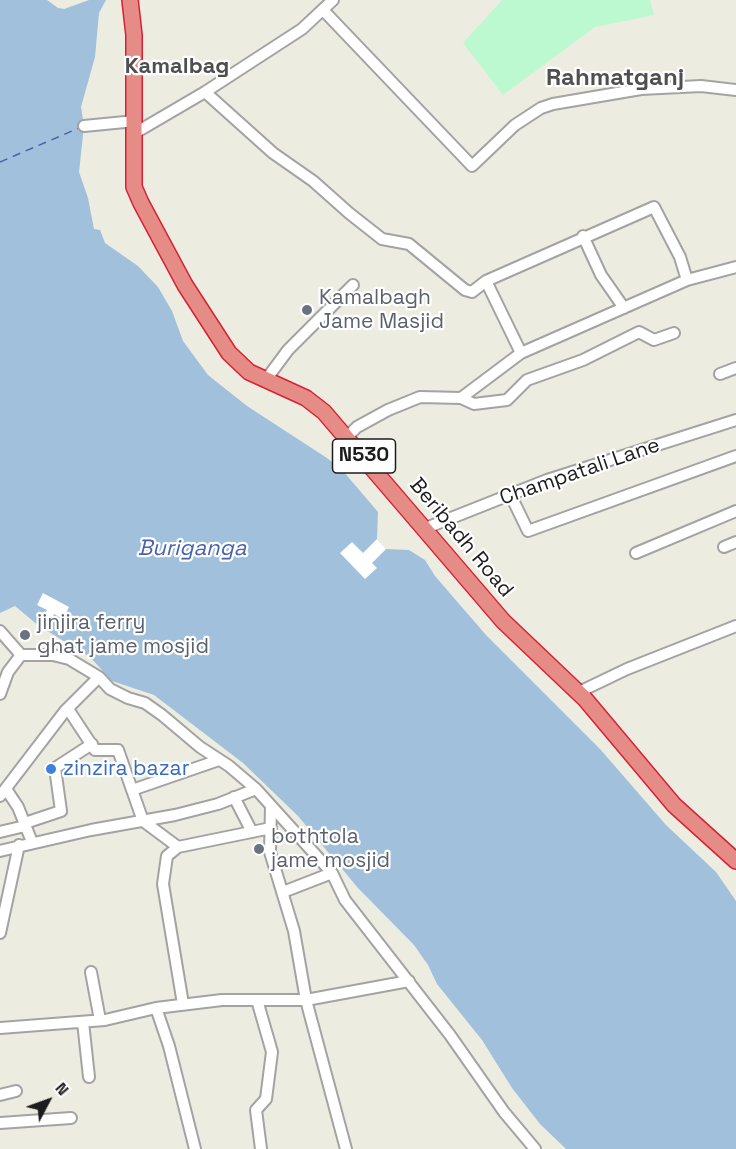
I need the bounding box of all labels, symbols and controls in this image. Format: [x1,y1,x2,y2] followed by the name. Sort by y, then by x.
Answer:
[125,54,229,80] district label: Kamalbag
[546,64,684,92] district label: Rahmatganj
[319,285,444,335] place label: Kamalbagh Jame Masjid
[300,303,314,317] marker: Kamalbagh Jame Masjid
[497,433,663,511] street label: Champatali Lane
[332,439,395,473] road number: N530
[404,473,518,603] street label: Beribadh Road
[138,536,246,562] water label: Buriganga
[37,610,209,660] place label: jinjira ferry ghat jame mosjid
[18,628,32,642] marker: jinjira ferry ghat jame mosjid
[63,756,190,782] place label: zinzira bazar
[44,762,58,776] marker: zinzira bazar
[271,824,390,874] place label: bothtola jame mosjid
[252,842,266,856] marker: bothtola jame mosjid
[18,1071,78,1131] north arrow
[51,1078,73,1100] text: N

